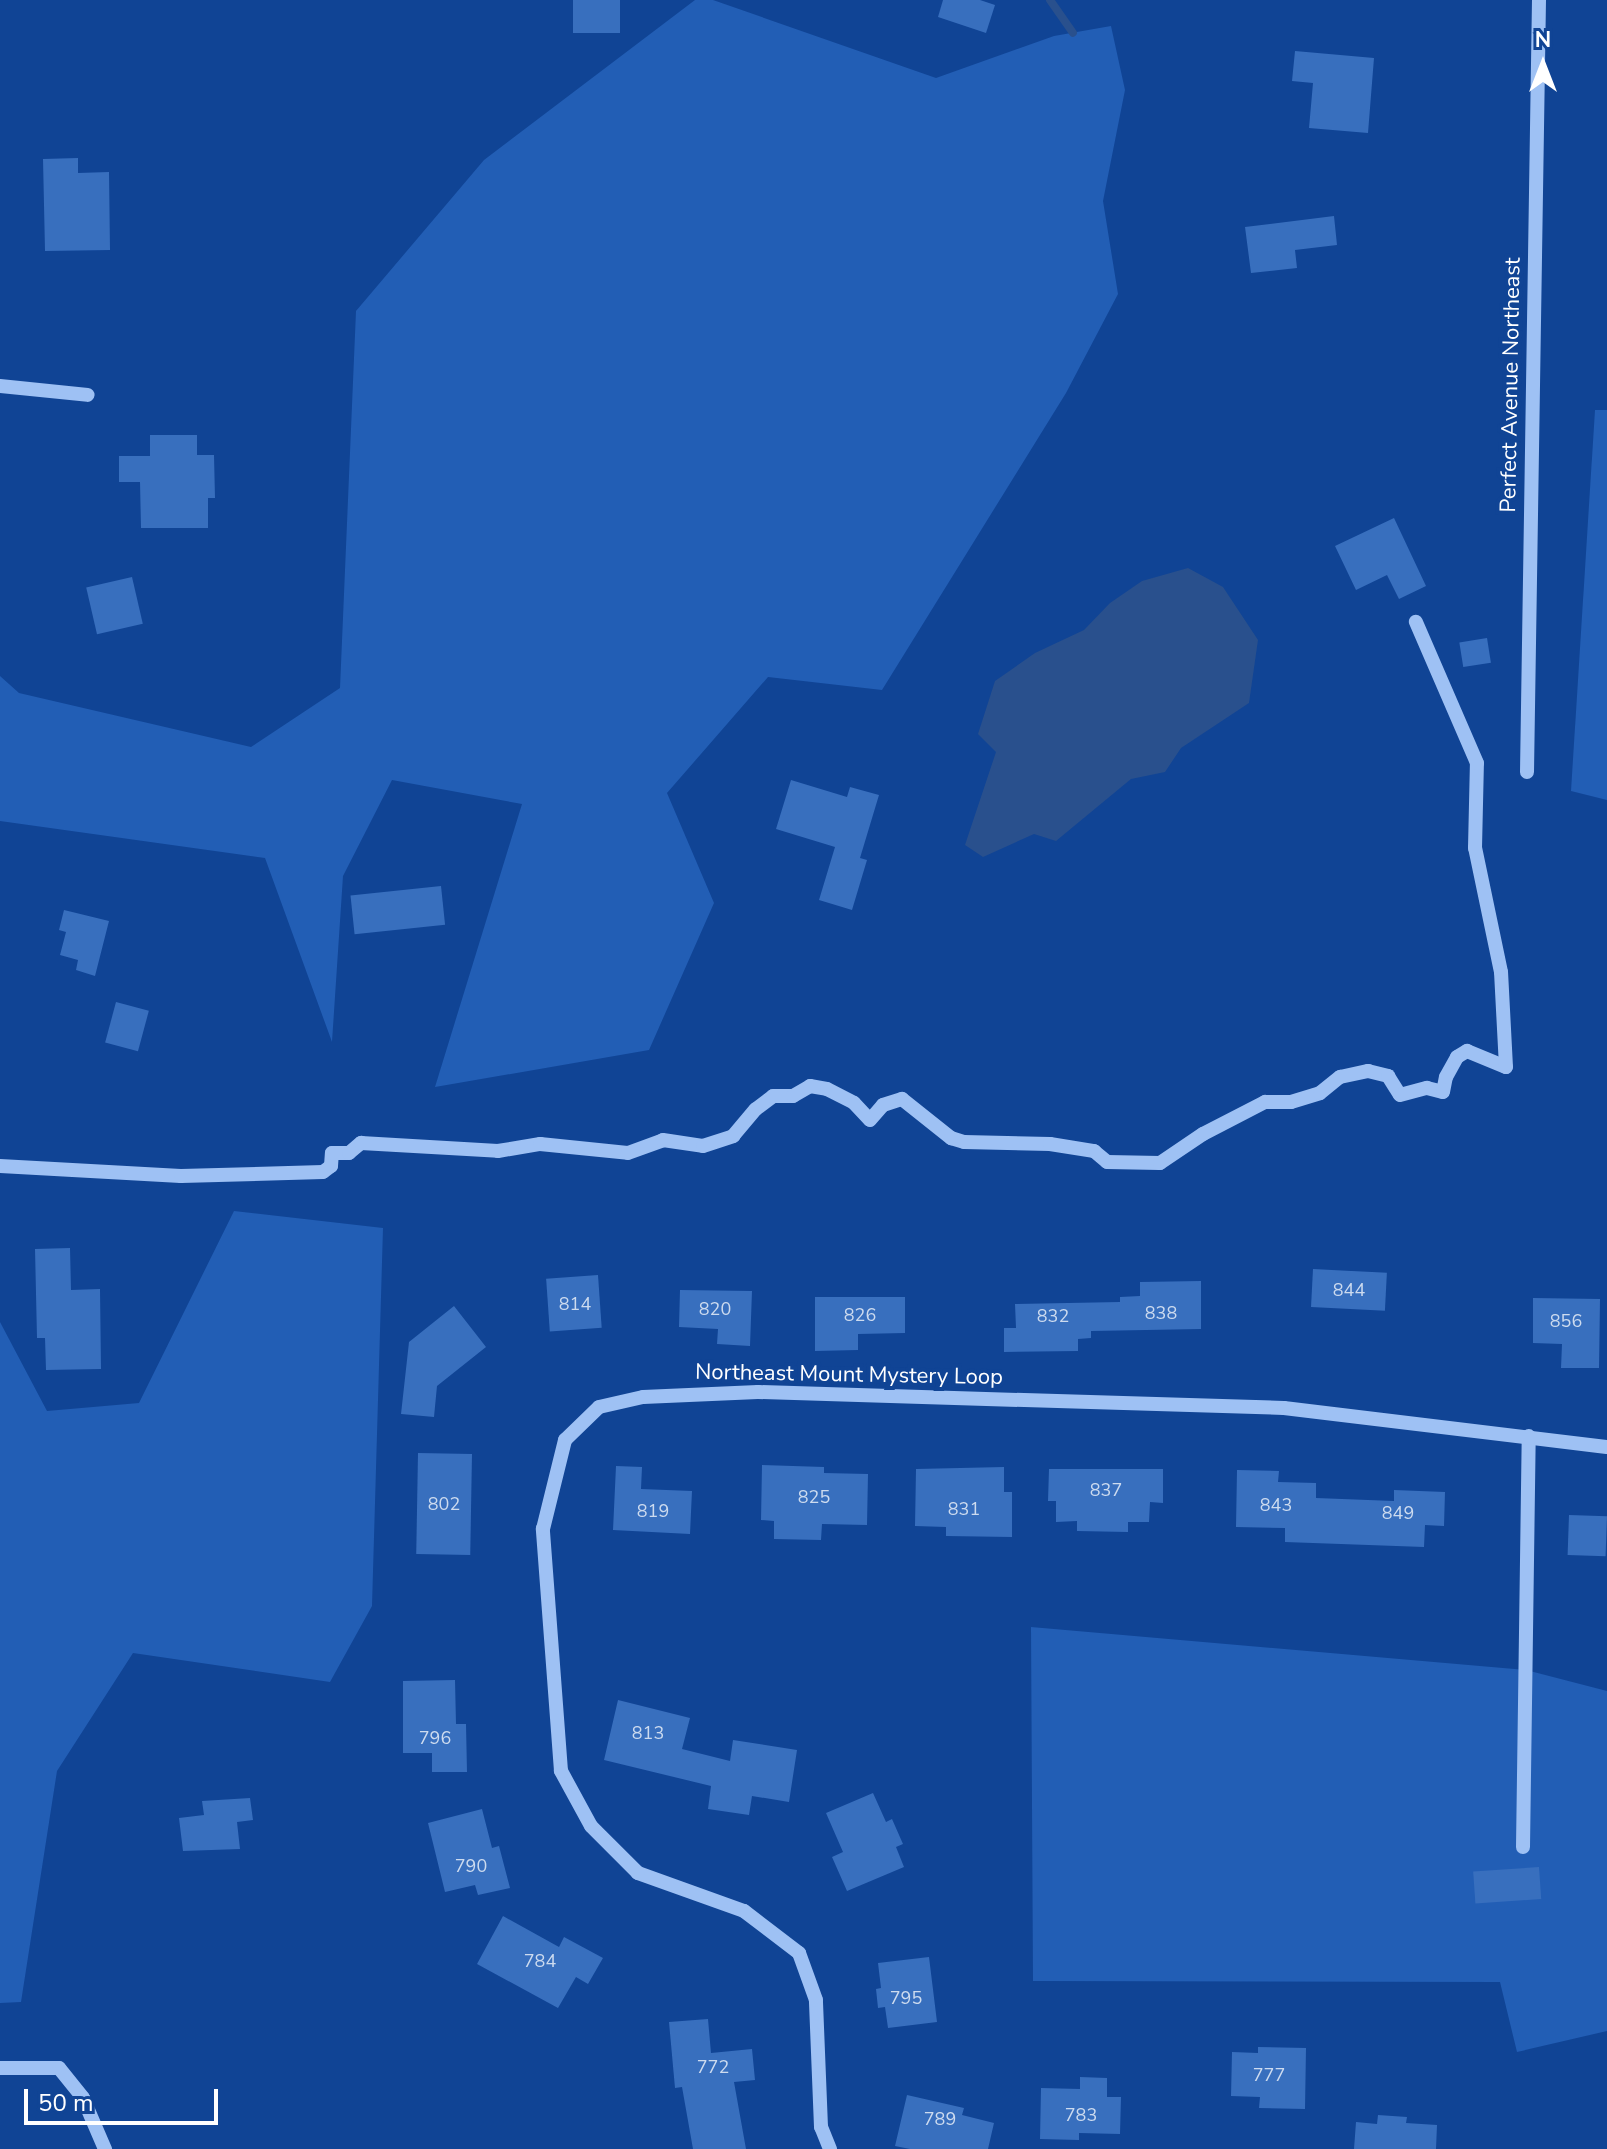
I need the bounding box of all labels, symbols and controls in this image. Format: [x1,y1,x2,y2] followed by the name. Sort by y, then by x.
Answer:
[1503,24,1583,104] north arrow
[1535,25,1551,55] text: N
[1496,257,1526,513] street label: Perfect Avenue Northeast
[1333,1279,1365,1301] house number: 844
[559,1293,591,1315] house number: 814
[699,1298,731,1320] house number: 820
[1145,1302,1177,1324] house number: 838
[844,1304,876,1326] house number: 826
[1037,1305,1069,1327] house number: 832
[1550,1310,1582,1332] house number: 856
[695,1359,1003,1391] street label: Northeast Mount Mystery Loop
[1090,1479,1122,1501] house number: 837
[798,1486,830,1508] house number: 825
[428,1493,460,1515] house number: 802
[1260,1494,1292,1516] house number: 843
[948,1498,980,1520] house number: 831
[637,1500,669,1522] house number: 819
[1382,1502,1414,1524] house number: 849
[632,1722,664,1744] house number: 813
[419,1727,451,1749] house number: 796
[455,1855,487,1877] house number: 790
[524,1950,556,1972] house number: 784
[890,1987,922,2009] house number: 795
[697,2056,729,2078] house number: 772
[1253,2064,1285,2086] house number: 777
[28,2073,222,2123] scale bar
[38,2087,94,2119] text: 50 m
[1065,2104,1097,2126] house number: 783
[924,2108,956,2130] house number: 789

